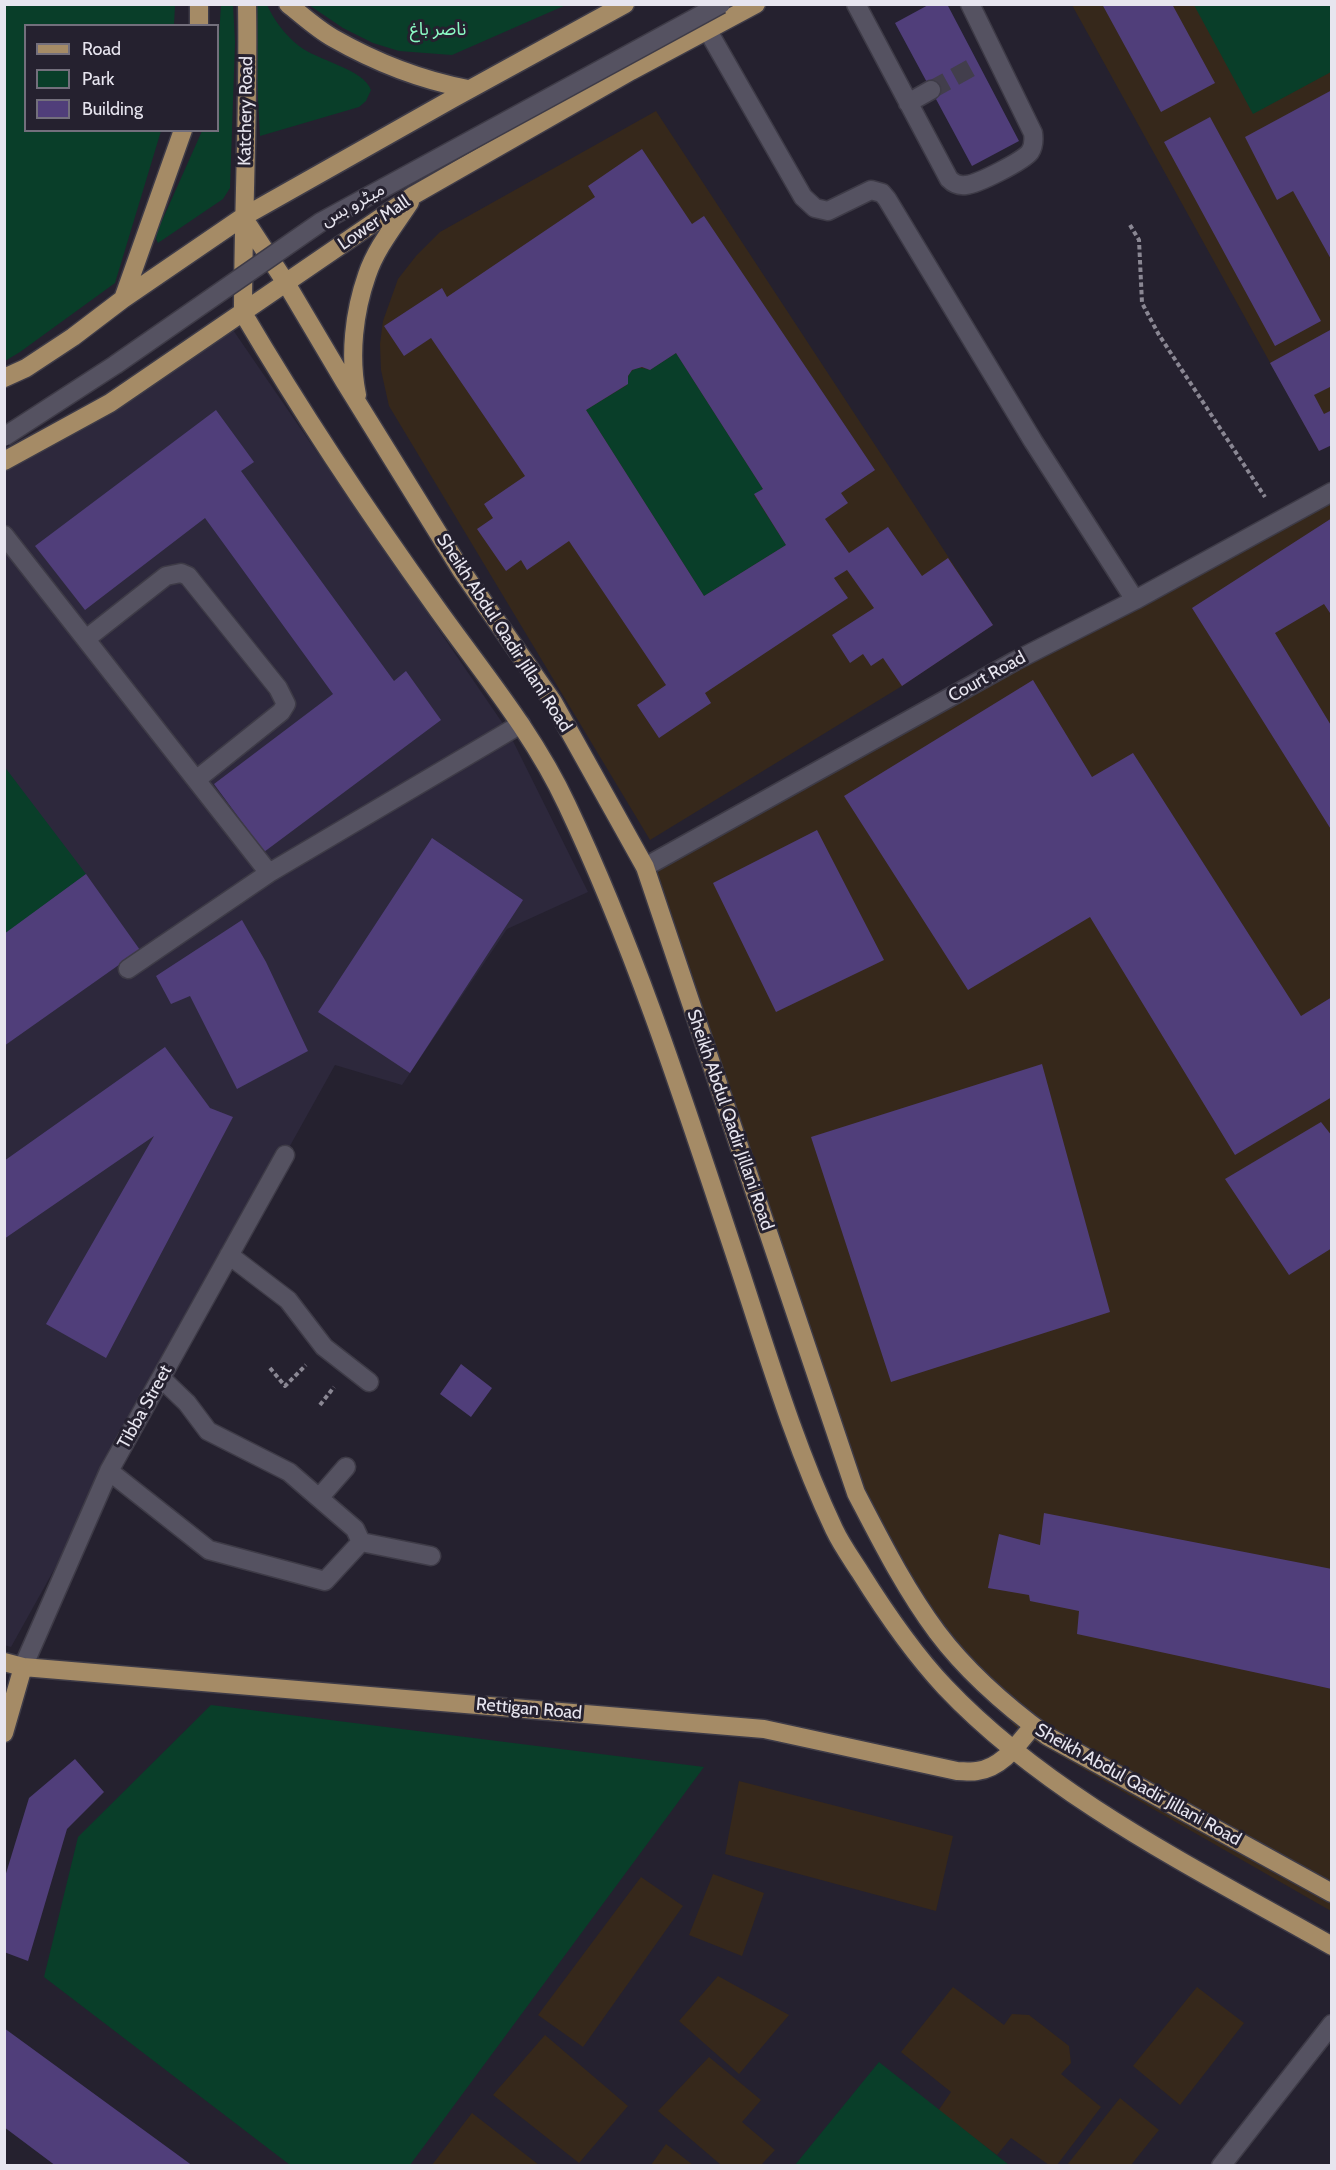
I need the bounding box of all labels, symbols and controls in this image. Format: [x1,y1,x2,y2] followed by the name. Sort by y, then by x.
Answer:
[410,19,466,41] park label: ناصر باغ
[24,24,219,132] legend
[82,38,121,60] text: Road
[234,56,258,166] street label: Katchery Road
[82,68,114,90] text: Park
[82,98,143,120] text: Building
[317,179,389,231] street label: میٹرو بس
[334,191,414,255] street label: Lower Mall
[432,530,576,736] street label: Sheikh Abdul Qadir Jillani Road
[945,647,1029,707] street label: Court Road
[682,1007,778,1233] street label: Sheikh Abdul Qadir Jillani Road
[113,1361,177,1453] street label: Tibba Street
[475,1694,583,1724] street label: Rettigan Road
[1031,1719,1245,1851] street label: Sheikh Abdul Qadir Jillani Road

